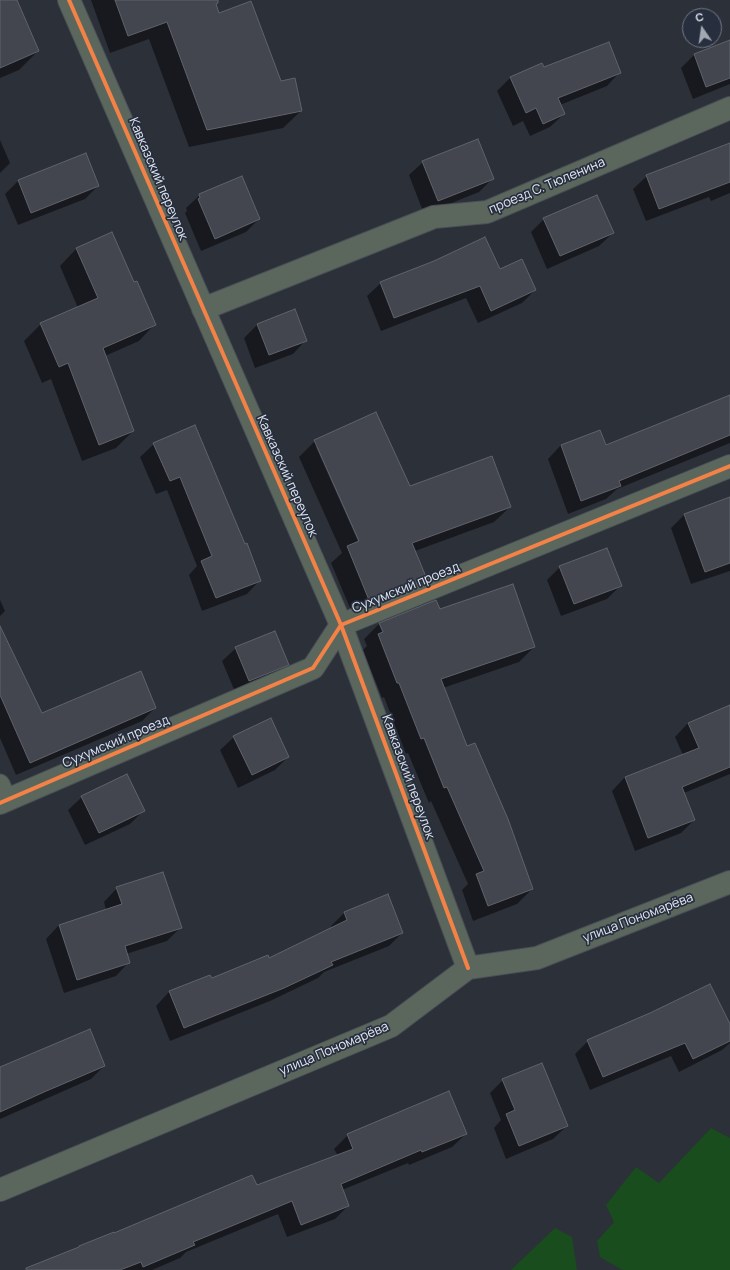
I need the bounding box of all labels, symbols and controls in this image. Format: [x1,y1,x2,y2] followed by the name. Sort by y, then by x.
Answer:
[682,8,722,48] north arrow
[694,9,705,25] text: С
[125,115,191,243] street label: Кавказский переулок
[487,154,607,218] street label: проезд С. Тюленина
[253,413,321,539] street label: Кавказский переулок
[350,559,462,617] street label: Сухумский проезд
[60,712,172,772] street label: Сухумский проезд
[378,713,438,841] street label: Кавказский переулок
[581,890,695,946] street label: улица Пономарёва
[277,1019,391,1079] street label: улица Пономарёва

